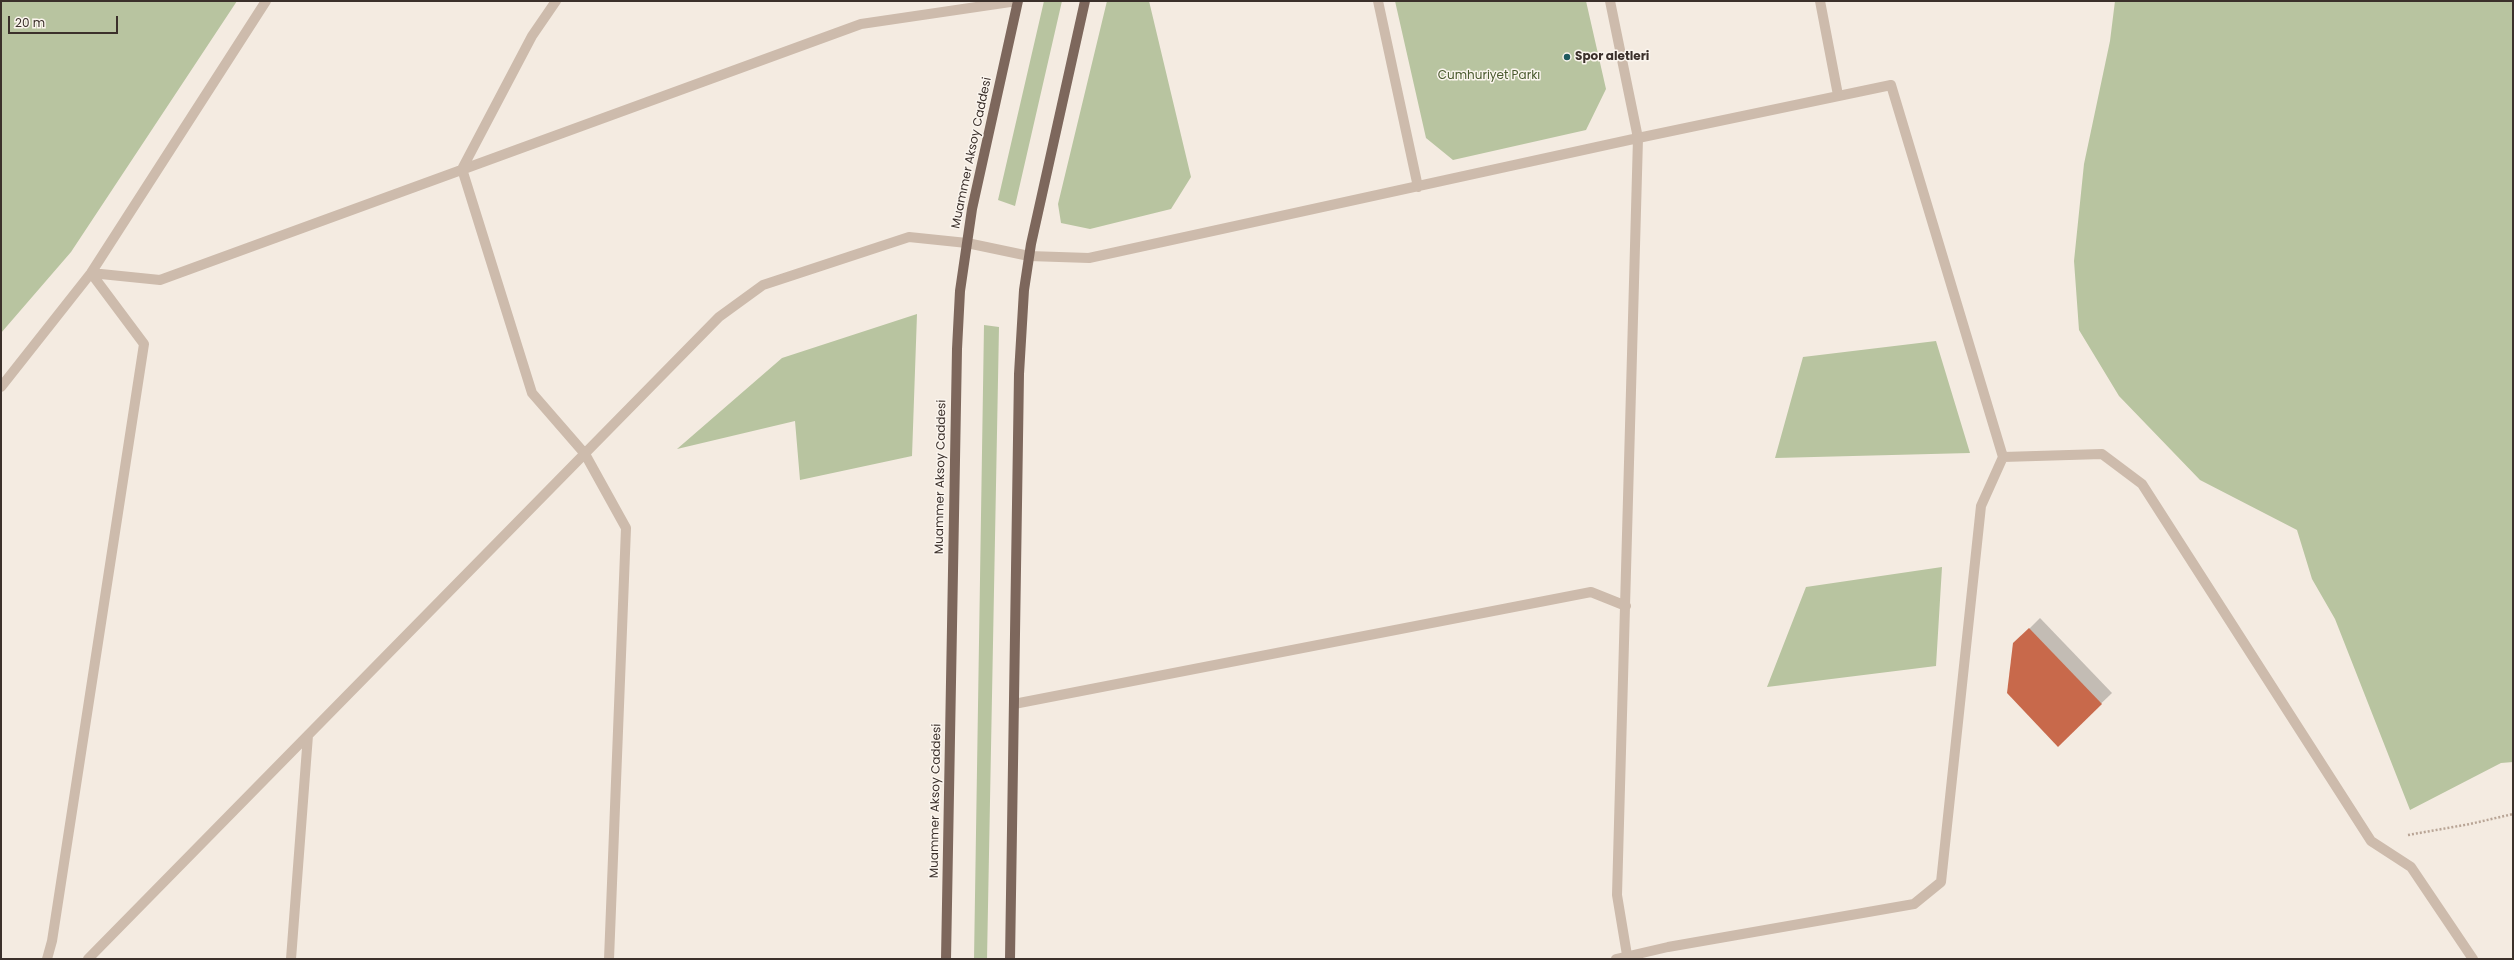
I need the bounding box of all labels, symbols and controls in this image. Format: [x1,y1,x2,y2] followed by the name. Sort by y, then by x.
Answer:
[10,8,120,34] scale bar
[15,14,45,31] text: 20 m
[1575,50,1649,64] place label: Spor aletleri
[1562,52,1572,62] marker: Spor aletleri
[1438,69,1540,83] park label: Cumhuriyet Parkı
[949,76,995,230] street label: Muammer Aksoy Caddesi
[932,400,950,554] street label: Muammer Aksoy Caddesi
[927,724,945,878] street label: Muammer Aksoy Caddesi

